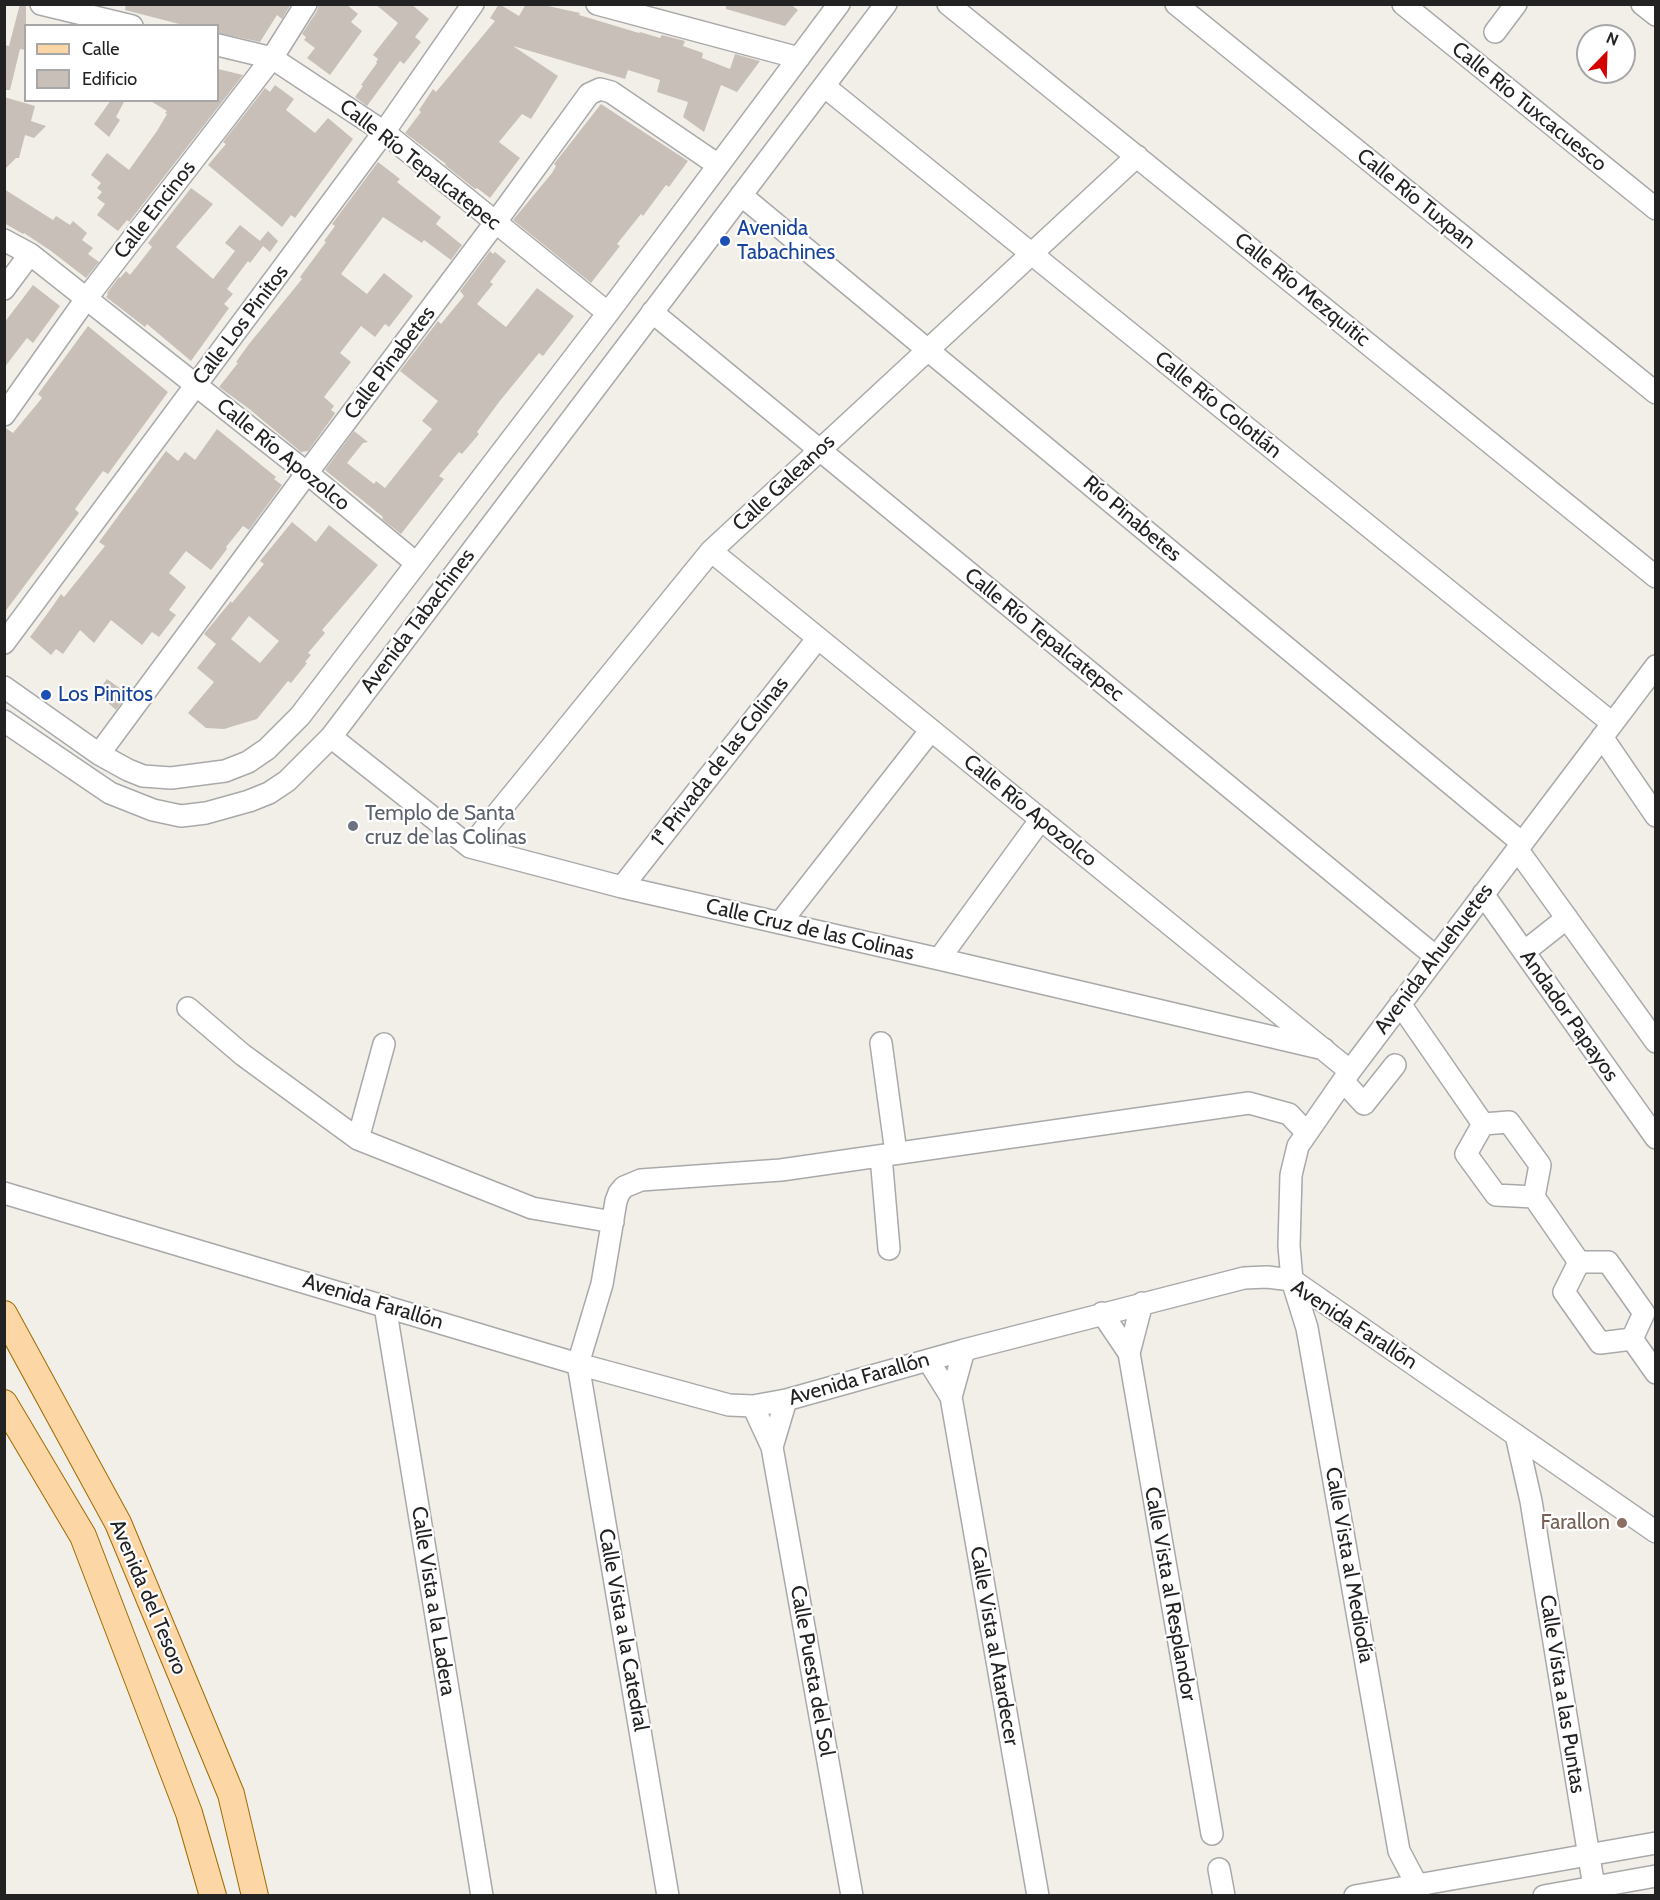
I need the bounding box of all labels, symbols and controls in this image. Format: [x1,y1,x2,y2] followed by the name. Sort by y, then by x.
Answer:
[24,24,219,102] legend
[1576,24,1636,84] north arrow
[1604,28,1621,50] text: N
[1446,37,1612,177] street label: Calle Río Tuxcacuesco
[82,38,119,60] text: Calle
[82,68,137,90] text: Edificio
[334,94,506,236] street label: Calle Río Tepalcatepec
[1352,143,1480,255] street label: Calle Río Tuxpan
[109,156,201,264] street label: Calle Encinos
[737,216,835,266] place label: Avenida Tabachines
[1229,228,1375,352] street label: Calle Río Mezquitic
[718,234,732,248] marker: Avenida Tabachines
[188,260,294,390] street label: Calle Los Pinitos
[339,301,441,425] street label: Calle Pinabetes
[1150,346,1286,464] street label: Calle Río Colotlán
[211,393,355,517] street label: Calle Río Apozolco
[728,429,840,537] street label: Calle Galeanos
[1078,471,1186,567] street label: Río Pinabetes
[356,544,480,698] street label: Avenida Tabachines
[959,563,1129,707] street label: Calle Río Tepalcatepec
[646,672,794,852] street label: 1ª Privada de las Colinas
[58,682,153,708] place label: Los Pinitos
[39,688,53,702] marker: Los Pinitos
[958,749,1102,873] street label: Calle Río Apozolco
[365,801,526,851] place label: Templo de Santa cruz de las Colinas
[346,819,360,833] marker: Templo de Santa cruz de las Colinas
[1369,879,1499,1039] street label: Avenida Ahuehuetes
[703,894,917,966] street label: Calle Cruz de las Colinas
[1514,945,1624,1087] street label: Andador Papayos
[300,1269,446,1335] street label: Avenida Farallón
[1286,1275,1422,1375] street label: Avenida Farallón
[786,1347,932,1411] street label: Avenida Farallón
[1319,1465,1379,1665] street label: Calle Vista al Mediodía
[1139,1485,1201,1703] street label: Calle Vista al Resplandor
[406,1505,460,1697] street label: Calle Vista a la Ladera
[1540,1510,1610,1536] place label: Farallon
[104,1516,192,1678] street label: Avenida del Tesoro
[1615,1516,1629,1530] marker: Farallon
[593,1527,653,1733] street label: Calle Vista a la Catedral
[964,1544,1024,1748] street label: Calle Vista al Atardecer
[785,1583,839,1759] street label: Calle Puesta del Sol
[1534,1593,1590,1795] street label: Calle Vista a las Puntas

